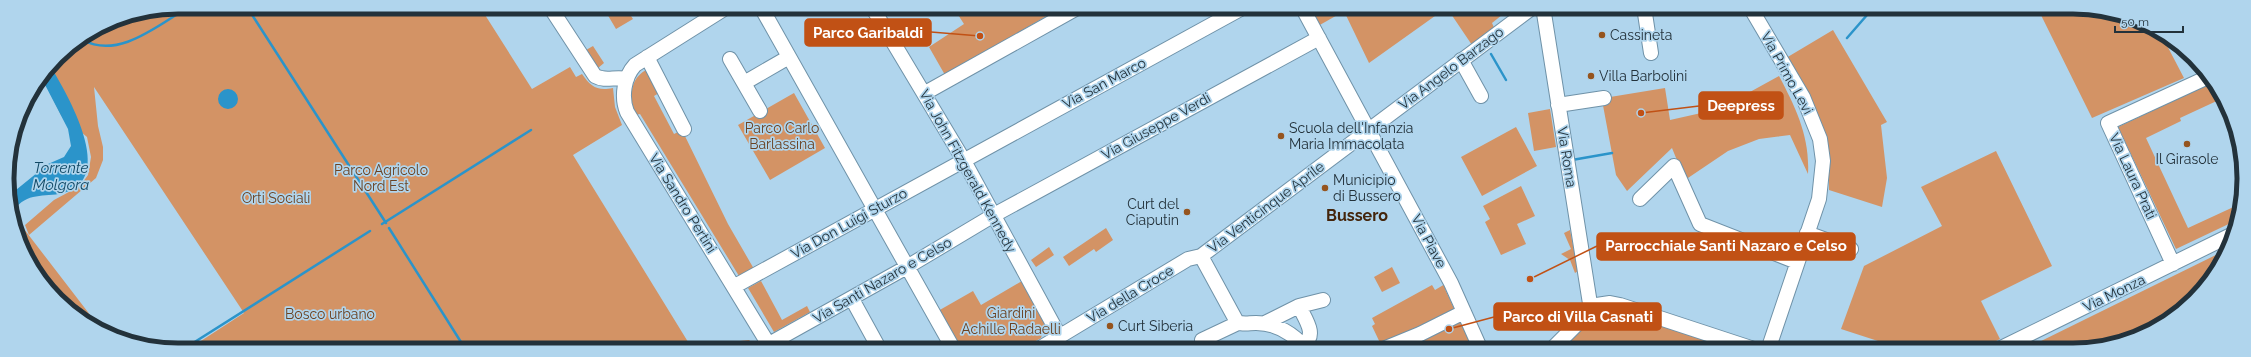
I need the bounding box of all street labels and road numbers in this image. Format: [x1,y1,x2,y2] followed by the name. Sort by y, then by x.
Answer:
[1396,23,1506,113] street label: Via Angelo Barzago
[1758,29,1816,117] street label: Via Primo Levi
[1060,54,1148,112] street label: Via San Marco
[916,87,1020,256] street label: Via John Fitzgerald Kennedy
[1099,89,1213,163] street label: Via Giuseppe Verdi
[1554,125,1580,189] street label: Via Roma
[2106,131,2160,221] street label: Via Laura Prati
[646,150,720,256] street label: Via Sandro Pertini
[1205,158,1327,256] street label: Via Venticinque Aprile
[788,184,910,262] street label: Via Don Luigi Sturzo
[1408,211,1450,271] street label: Via Piave
[810,234,954,326] street label: Via Santi Nazaro e Celso
[1084,262,1176,326] street label: Via della Croce
[2080,271,2148,315] street label: Via Monza

